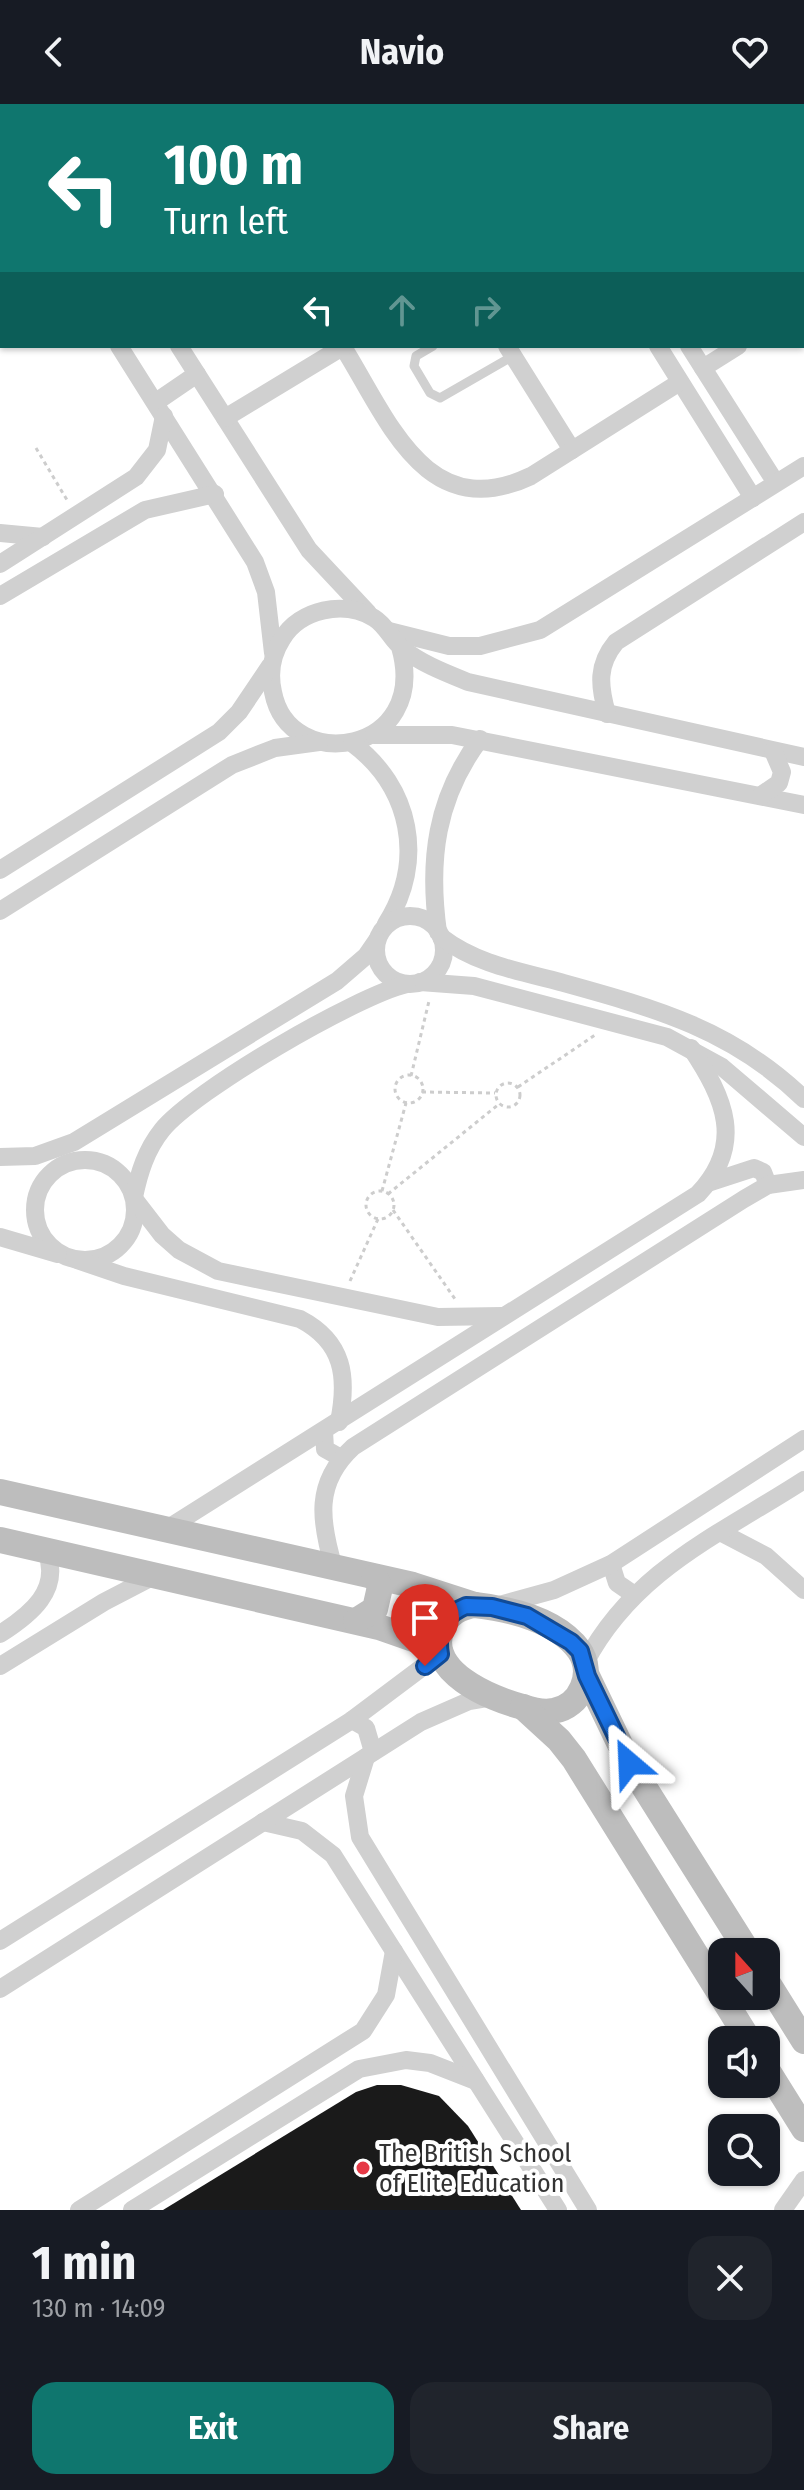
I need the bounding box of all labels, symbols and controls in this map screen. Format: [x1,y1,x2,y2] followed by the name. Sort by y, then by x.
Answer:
[32,30,76,74] icon: back
[360,30,444,74] text: Navio
[728,30,772,74] icon: heart
[164,132,303,199] text: 100 m
[32,136,136,240] icon: left
[164,200,288,244] text: Turn left
[296,288,340,332] icon: left
[380,288,424,332] icon: ahead
[464,288,508,332] icon: right
[391,1584,459,1666] pin
[403,1596,447,1640] icon: arrive
[587,1721,671,1805] position arrow
[708,1938,780,2010] north arrow
[708,1938,780,2186] map controls
[708,2026,780,2098] button: sound
[708,2114,780,2186] button: search
[379,2138,572,2199] place label: The British School of Elite Education
[354,2159,372,2177] marker: The British School of Elite Education
[32,2234,137,2292] text: 1 min
[688,2236,772,2320] button: close
[32,2293,165,2324] text: 130 m · 14:09
[32,2382,394,2474] button: Exit
[410,2382,772,2474] button: Share

